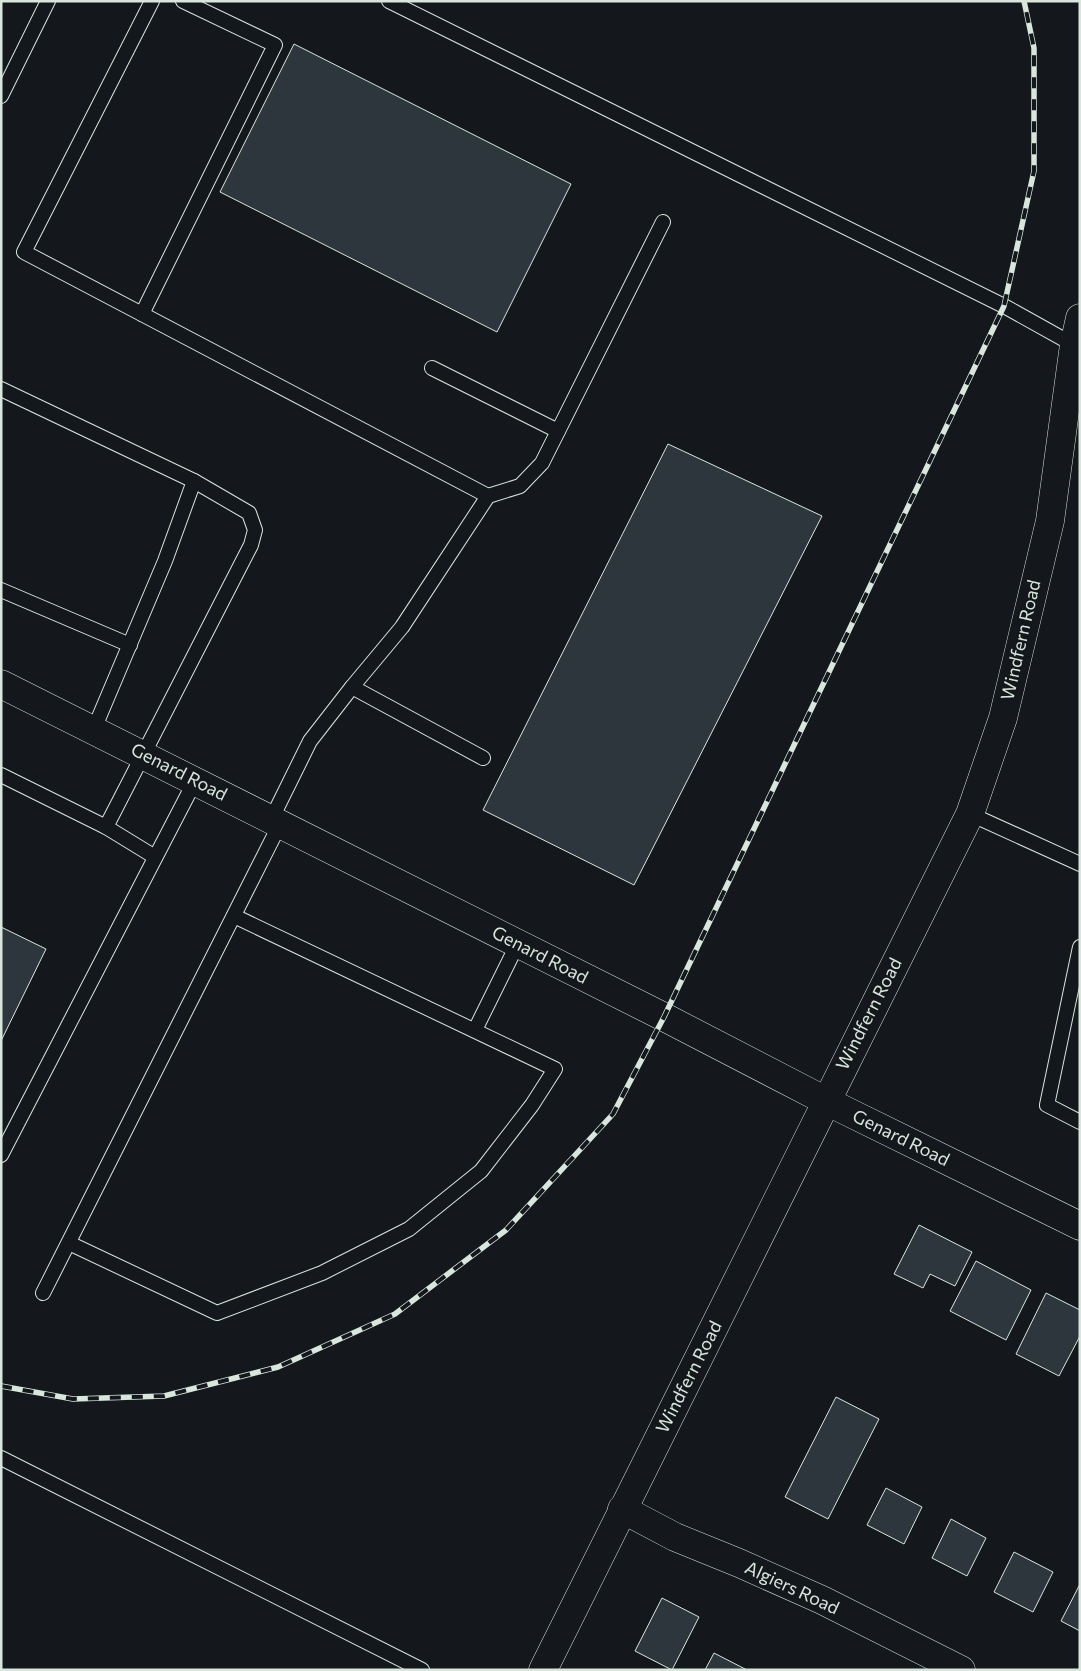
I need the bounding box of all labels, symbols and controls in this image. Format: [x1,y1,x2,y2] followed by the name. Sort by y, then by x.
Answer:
[995,577,1045,702] street label: Windfern Road
[128,737,231,805] street label: Genard Road
[489,920,592,988] street label: Genard Road
[830,954,906,1073] street label: Windfern Road
[849,1104,954,1170] street label: Genard Road
[650,1317,726,1436] street label: Windfern Road
[742,1556,843,1618] street label: Algiers Road

